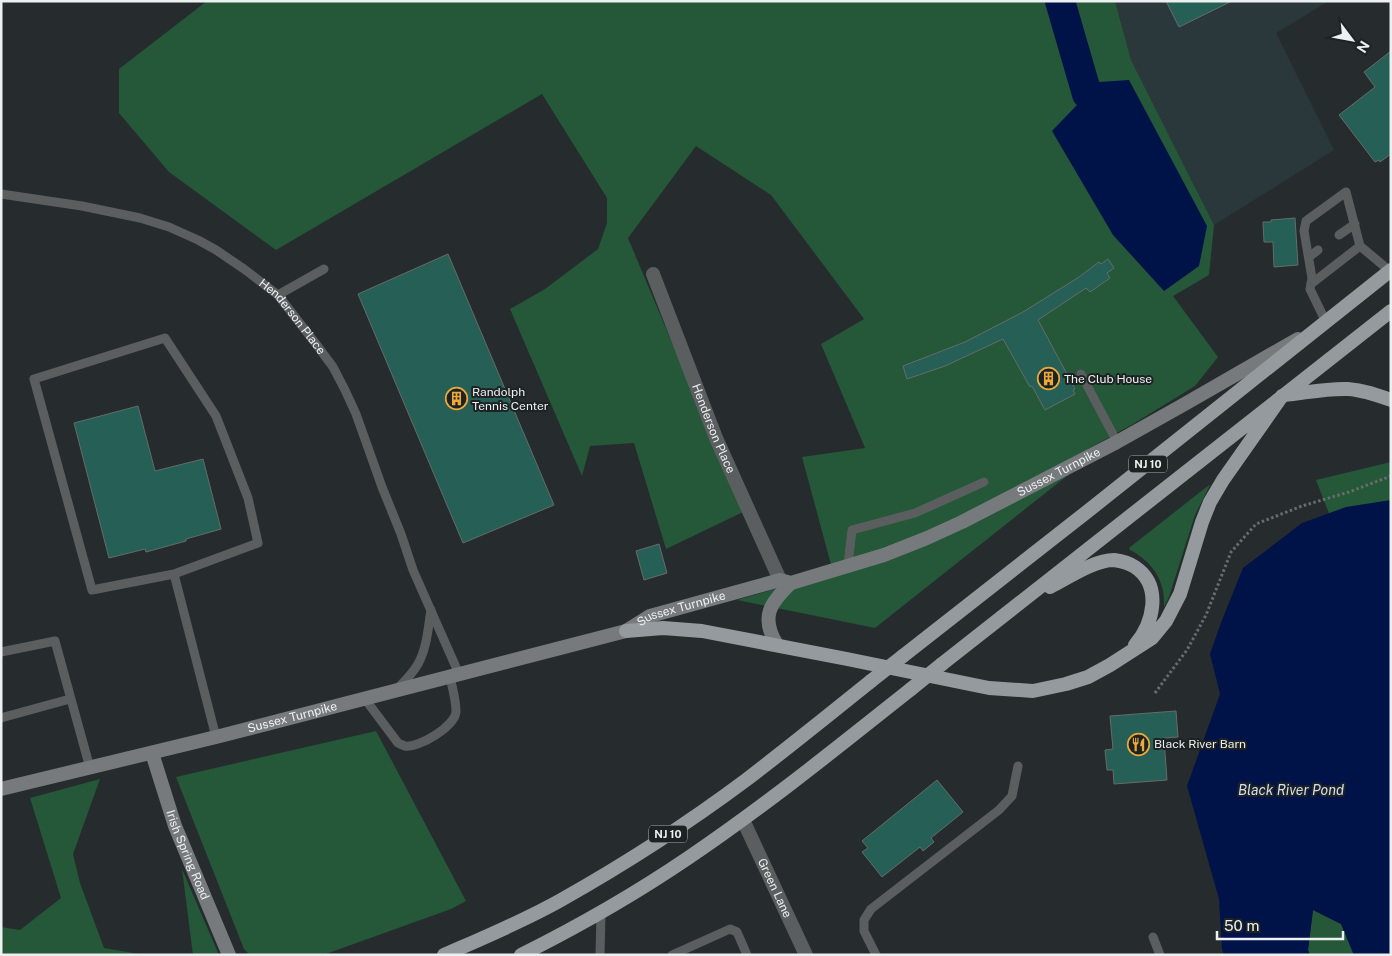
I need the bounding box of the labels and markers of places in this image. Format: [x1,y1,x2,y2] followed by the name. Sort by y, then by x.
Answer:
[1036,367,1060,391] building icon: The Club House
[1064,372,1152,386] place label: The Club House
[472,385,549,413] place label: Randolph Tennis Center
[444,387,468,411] building icon: Randolph Tennis Center
[1126,732,1150,756] restaurant icon: Black River Barn
[1154,737,1246,751] place label: Black River Barn

